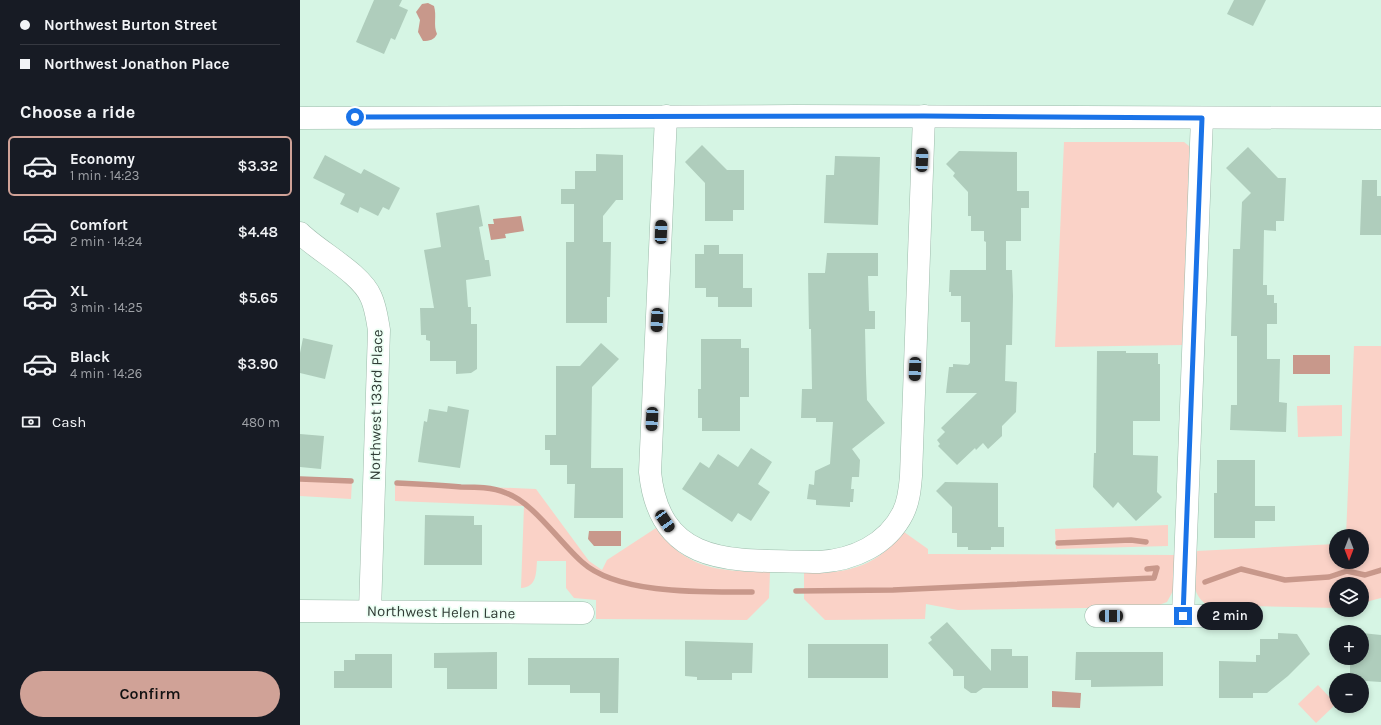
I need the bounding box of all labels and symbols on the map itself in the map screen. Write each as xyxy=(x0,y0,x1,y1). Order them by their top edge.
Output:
route start xyxy=(346,108,364,126)
car xyxy=(916,148,928,172)
car xyxy=(655,220,667,244)
car xyxy=(650,308,664,332)
street label: Northwest 133rd Place xyxy=(366,329,386,481)
car xyxy=(909,357,921,381)
car xyxy=(645,407,659,431)
car xyxy=(653,508,677,534)
north arrow xyxy=(1329,529,1369,569)
street label: Northwest Helen Lane xyxy=(367,602,515,622)
callout: 2 min xyxy=(1197,602,1263,630)
route end xyxy=(1174,607,1192,625)
car xyxy=(1099,610,1123,622)

